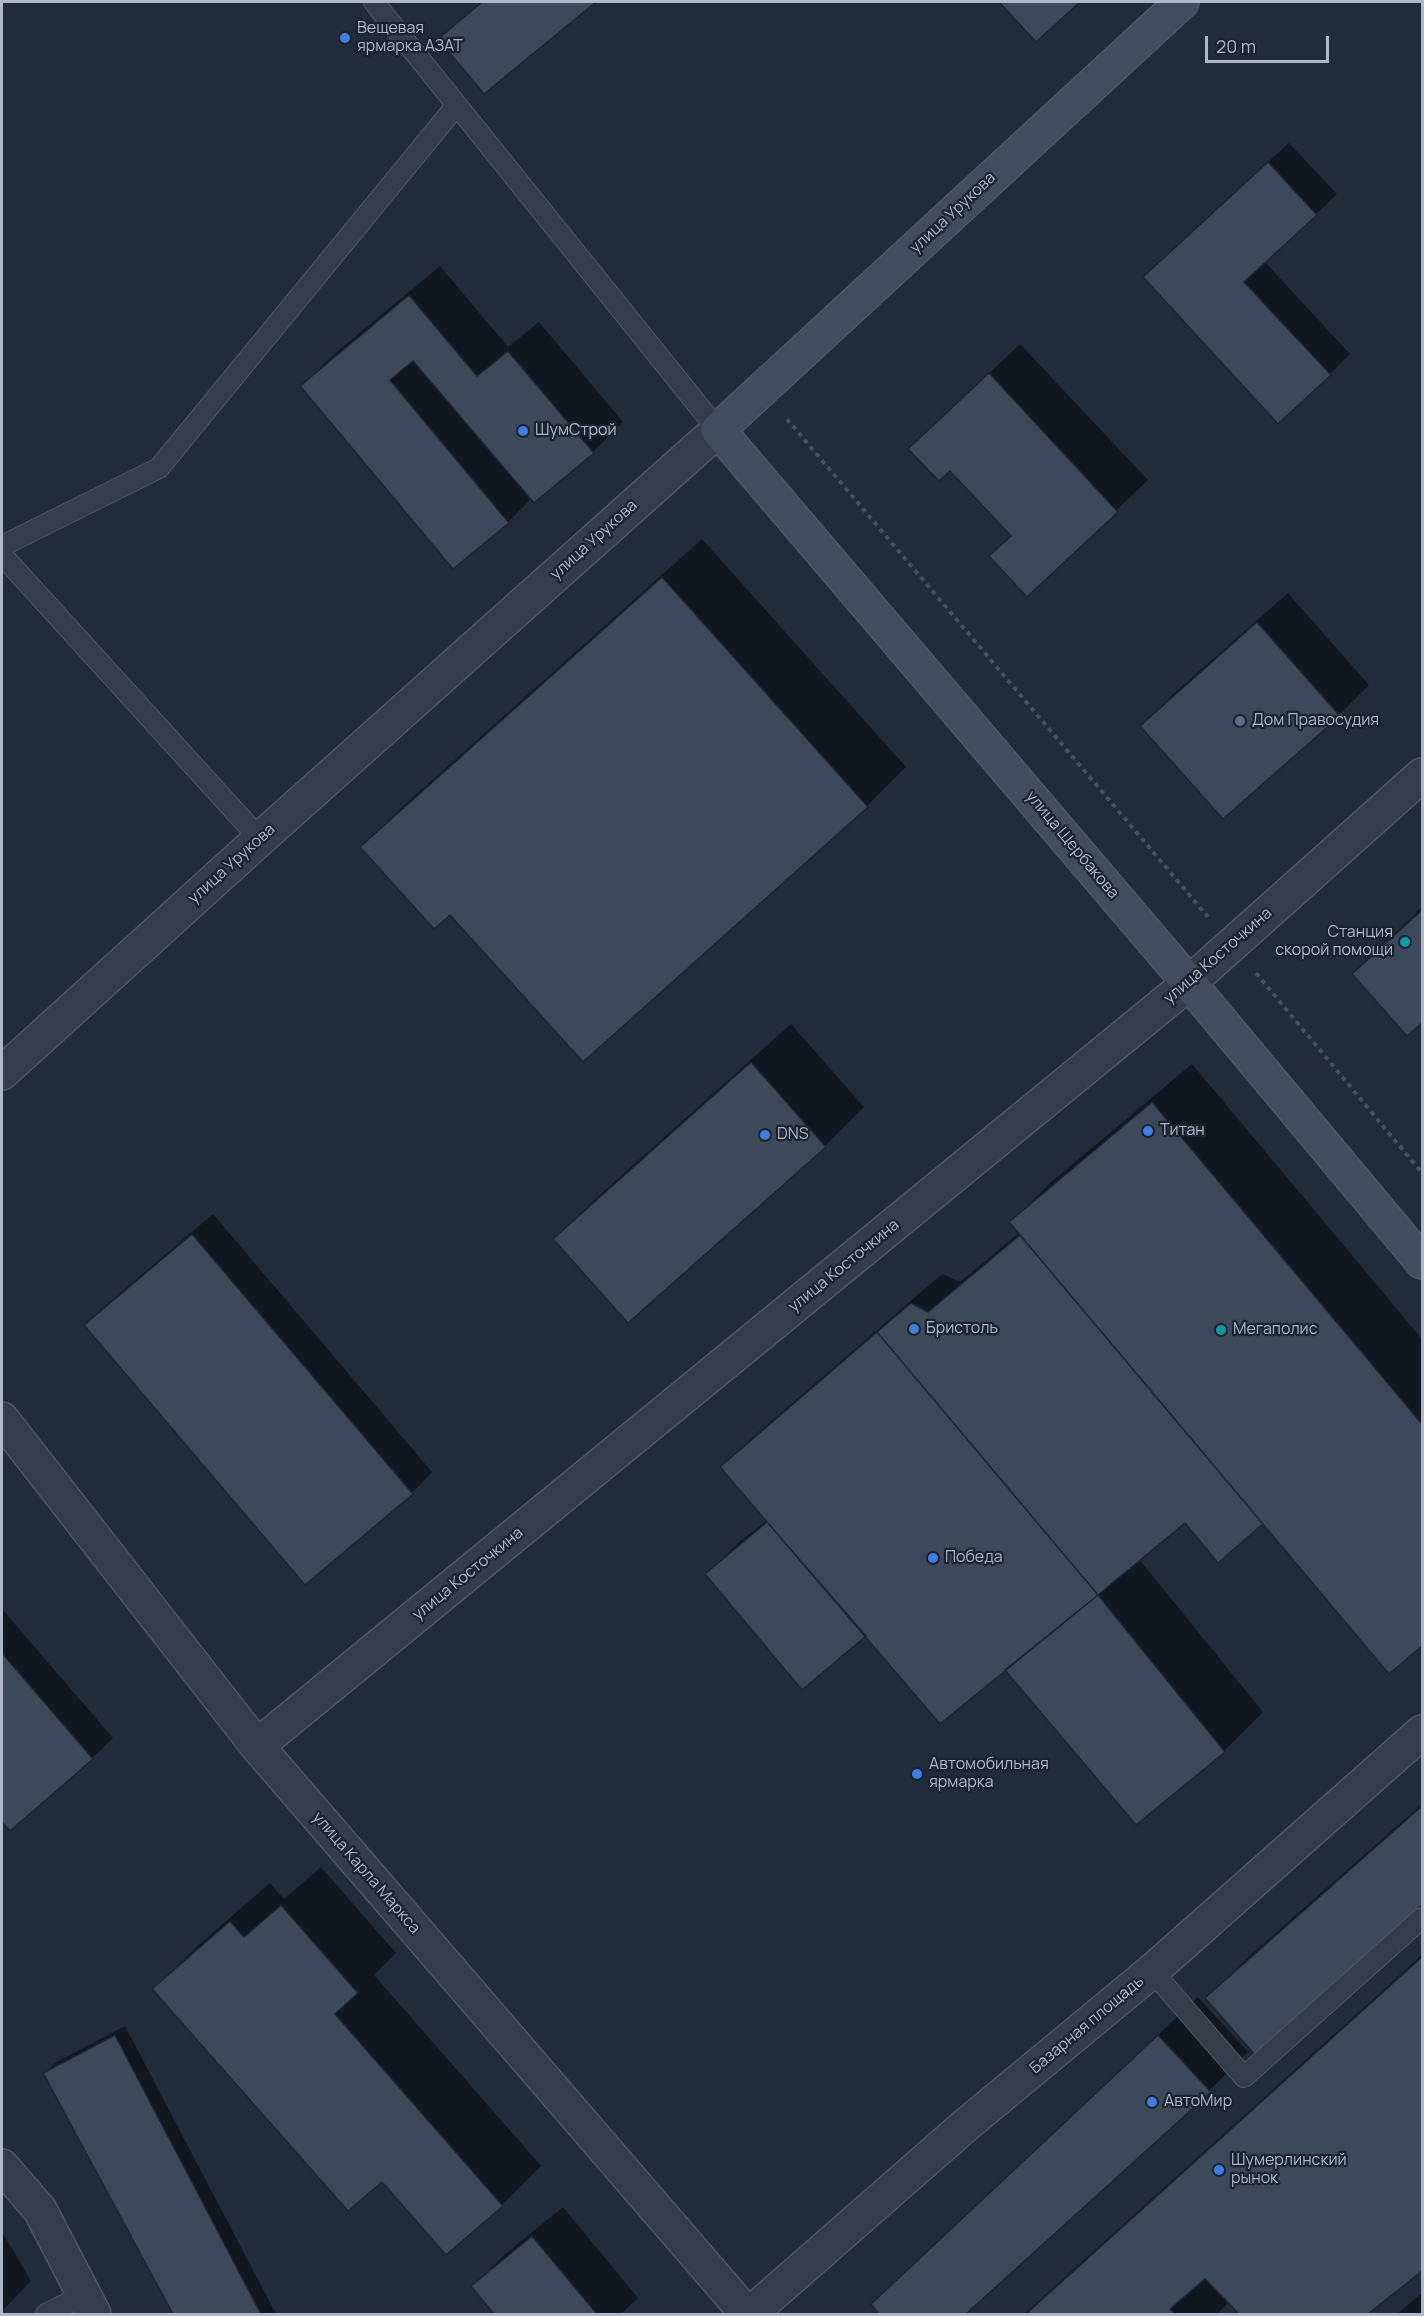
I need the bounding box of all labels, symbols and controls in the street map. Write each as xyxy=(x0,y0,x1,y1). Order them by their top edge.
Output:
place label: Вещевая ярмарка АЗАТ xyxy=(357,19,463,57)
scale bar xyxy=(1208,24,1332,62)
marker: Вещевая ярмарка АЗАТ xyxy=(338,31,352,45)
text: 20 m xyxy=(1216,34,1256,58)
street label: улица Урукова xyxy=(906,168,1000,258)
place label: ШумСтрой xyxy=(535,421,617,441)
marker: ШумСтрой xyxy=(516,424,530,438)
street label: улица Урукова xyxy=(547,496,641,584)
place label: Дом Правосудия xyxy=(1252,711,1379,731)
marker: Дом Правосудия xyxy=(1233,714,1247,728)
street label: улица Щербакова xyxy=(1021,787,1123,903)
street label: улица Урукова xyxy=(185,820,279,908)
street label: улица Косточкина xyxy=(1160,904,1276,1008)
place label: Станция скорой помощи xyxy=(1275,923,1393,961)
marker: Станция скорой помощи xyxy=(1398,935,1412,949)
place label: Титан xyxy=(1160,1121,1205,1141)
marker: Титан xyxy=(1141,1124,1155,1138)
place label: DNS xyxy=(777,1125,809,1145)
marker: DNS xyxy=(758,1128,772,1142)
street label: улица Косточкина xyxy=(785,1215,903,1317)
place label: Бристоль xyxy=(926,1319,998,1339)
place label: Мегаполис xyxy=(1233,1320,1318,1340)
marker: Бристоль xyxy=(907,1322,921,1336)
marker: Мегаполис xyxy=(1214,1323,1228,1337)
street label: улица Косточкина xyxy=(409,1523,527,1625)
place label: Победа xyxy=(945,1548,1003,1568)
marker: Победа xyxy=(926,1551,940,1565)
place label: Автомобильная ярмарка xyxy=(929,1755,1049,1793)
marker: Автомобильная ярмарка xyxy=(910,1767,924,1781)
street label: улица Карла Маркса xyxy=(308,1808,424,1938)
street label: Базарная площадь xyxy=(1026,1972,1148,2078)
place label: АвтоМир xyxy=(1164,2092,1232,2112)
marker: АвтоМир xyxy=(1145,2095,1159,2109)
place label: Шумерлинский рынок xyxy=(1231,2151,1347,2189)
marker: Шумерлинский рынок xyxy=(1212,2163,1226,2177)

